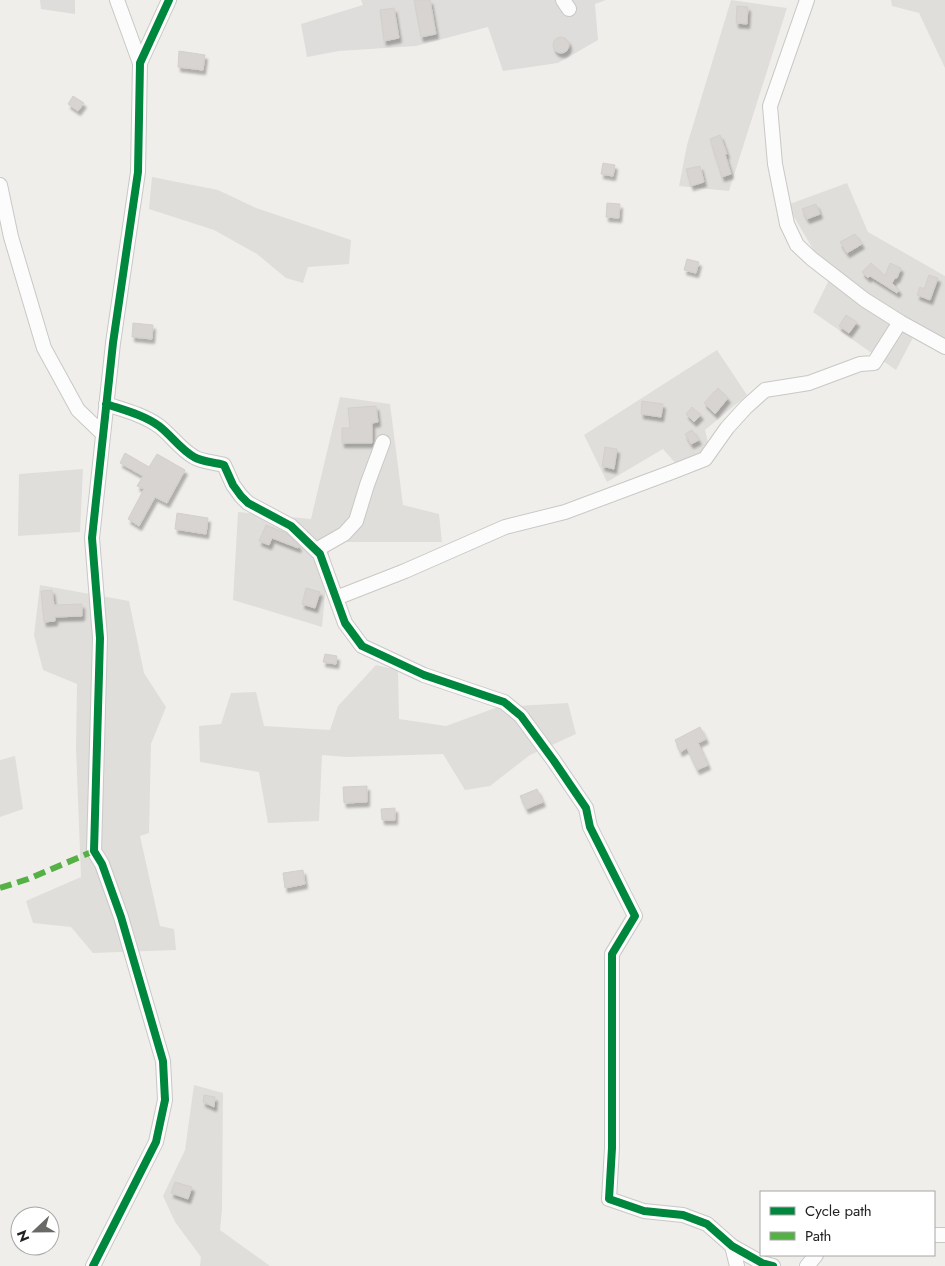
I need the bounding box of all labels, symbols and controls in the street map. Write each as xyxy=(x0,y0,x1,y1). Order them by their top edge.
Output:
legend xyxy=(760,1191,935,1256)
text: Cycle path xyxy=(805,1200,872,1222)
north arrow xyxy=(10,1206,60,1256)
text: Path xyxy=(805,1225,831,1247)
text: N xyxy=(12,1227,34,1245)

